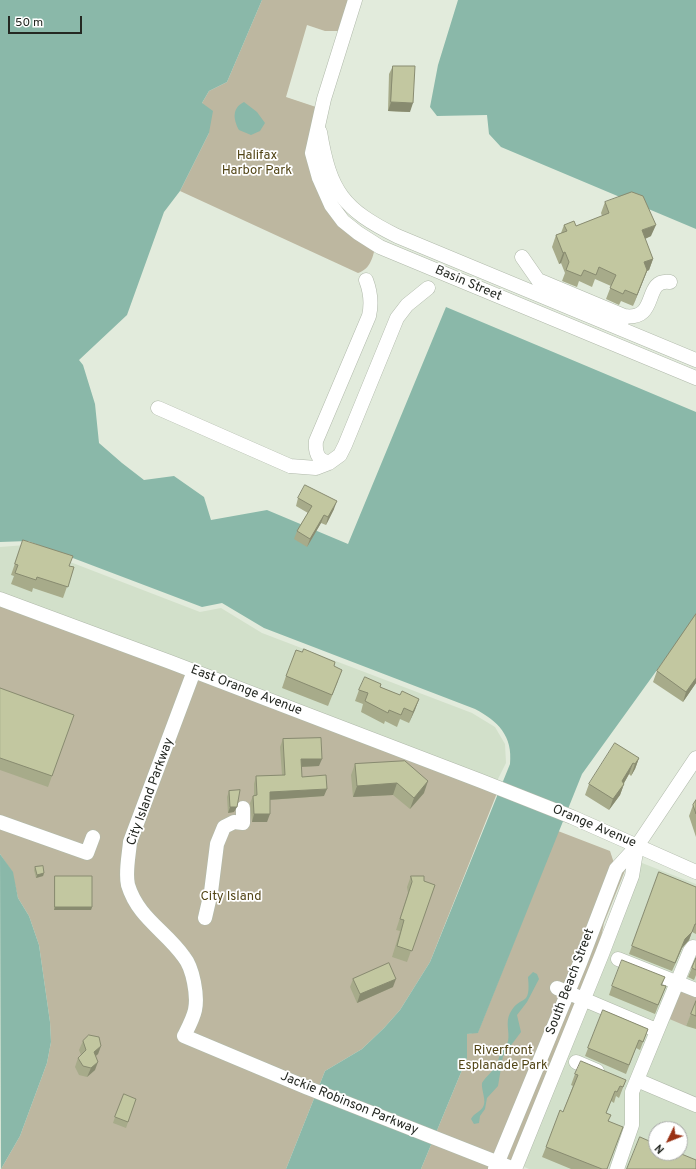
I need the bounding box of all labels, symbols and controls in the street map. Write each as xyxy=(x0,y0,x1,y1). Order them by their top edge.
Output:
scale bar xyxy=(10,8,84,34)
text: 50 m xyxy=(15,15,43,31)
park label: Halifax Harbor Park xyxy=(222,148,292,179)
street label: Basin Street xyxy=(432,263,504,305)
street label: East Orange Avenue xyxy=(188,663,304,719)
street label: City Island Parkway xyxy=(124,736,178,848)
street label: Orange Avenue xyxy=(550,802,638,852)
park label: City Island xyxy=(200,889,262,905)
street label: South Beach Street xyxy=(544,927,598,1037)
park label: Riverfront Esplanade Park xyxy=(458,1043,548,1074)
street label: Jackie Robinson Parkway xyxy=(278,1069,420,1139)
north arrow xyxy=(648,1121,688,1161)
text: N xyxy=(652,1141,668,1156)

